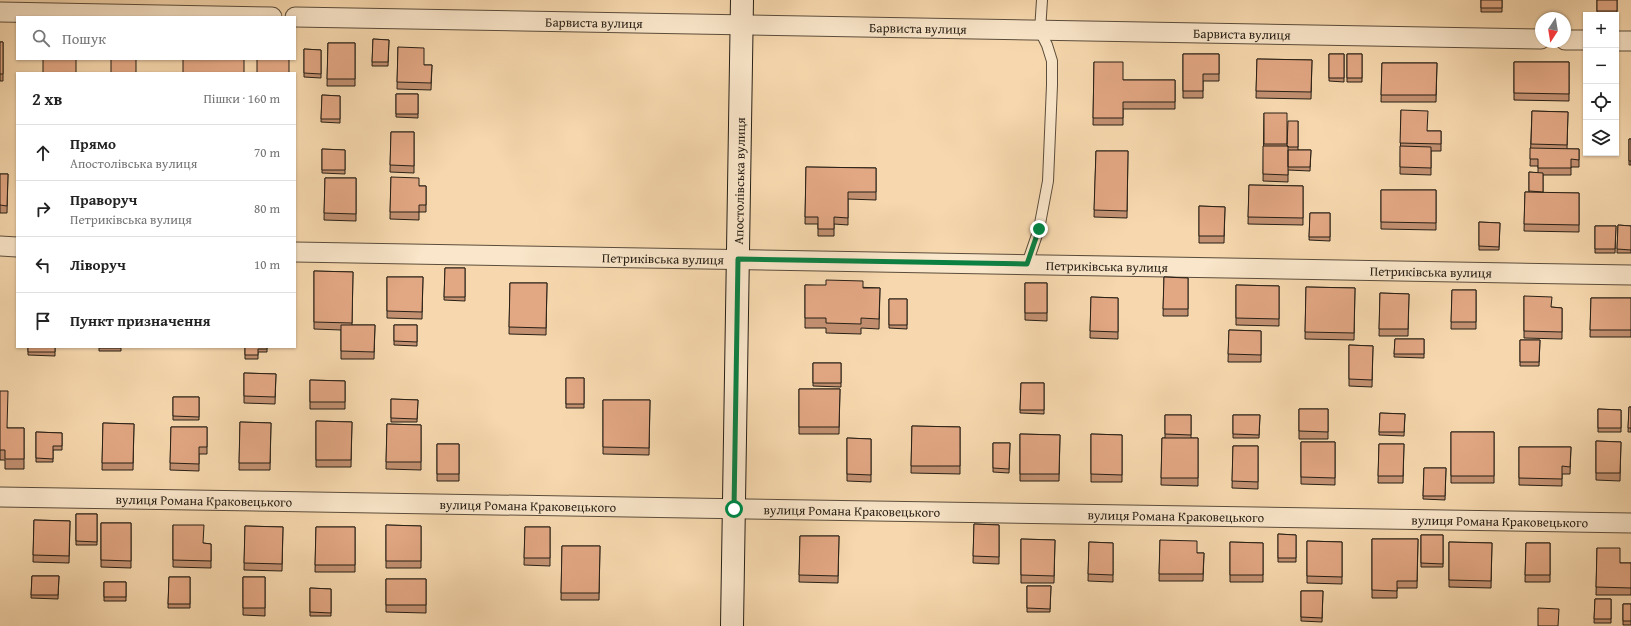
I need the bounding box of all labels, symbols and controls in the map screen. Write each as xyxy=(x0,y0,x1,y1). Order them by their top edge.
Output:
street label: Барвиста вулиця xyxy=(545,12,643,33)
north arrow xyxy=(1535,12,1571,48)
map controls xyxy=(1583,12,1619,156)
button: + xyxy=(1583,12,1619,48)
search box xyxy=(16,16,296,60)
street label: Барвиста вулиця xyxy=(869,18,967,38)
street label: Барвиста вулиця xyxy=(1193,23,1291,44)
icon: search xyxy=(30,27,52,49)
text: Пошук xyxy=(62,28,106,49)
button: − xyxy=(1583,48,1619,84)
button: locate xyxy=(1583,84,1619,120)
text: 2 хв xyxy=(32,86,62,111)
text: Пішки · 160 m xyxy=(203,89,280,108)
street label: Апостолівська вулиця xyxy=(729,117,750,245)
button: layers xyxy=(1583,120,1619,156)
text: Прямо xyxy=(70,133,116,154)
icon: ahead xyxy=(32,142,54,164)
text: 70 m xyxy=(254,143,280,162)
text: Апостолівська вулиця xyxy=(70,154,197,173)
text: Праворуч xyxy=(70,189,137,210)
icon: right xyxy=(32,198,54,220)
text: 80 m xyxy=(254,199,280,218)
text: Петриківська вулиця xyxy=(70,210,192,229)
route end xyxy=(1030,220,1048,238)
street label: Петриківська вулиця xyxy=(602,248,725,269)
icon: left xyxy=(32,254,54,276)
text: Ліворуч xyxy=(70,254,126,275)
text: 10 m xyxy=(254,255,280,274)
street label: Петриківська вулиця xyxy=(1046,255,1168,277)
street label: Петриківська вулиця xyxy=(1370,261,1492,282)
icon: arrive xyxy=(32,310,54,332)
text: Пункт призначення xyxy=(70,310,211,331)
street label: вулиця Романа Краковецького xyxy=(115,489,293,511)
street label: вулиця Романа Краковецького xyxy=(439,495,617,516)
route start xyxy=(725,500,743,518)
street label: вулиця Романа Краковецького xyxy=(763,500,941,521)
street label: вулиця Романа Краковецького xyxy=(1087,505,1265,527)
street label: вулиця Романа Краковецького xyxy=(1411,510,1589,532)

